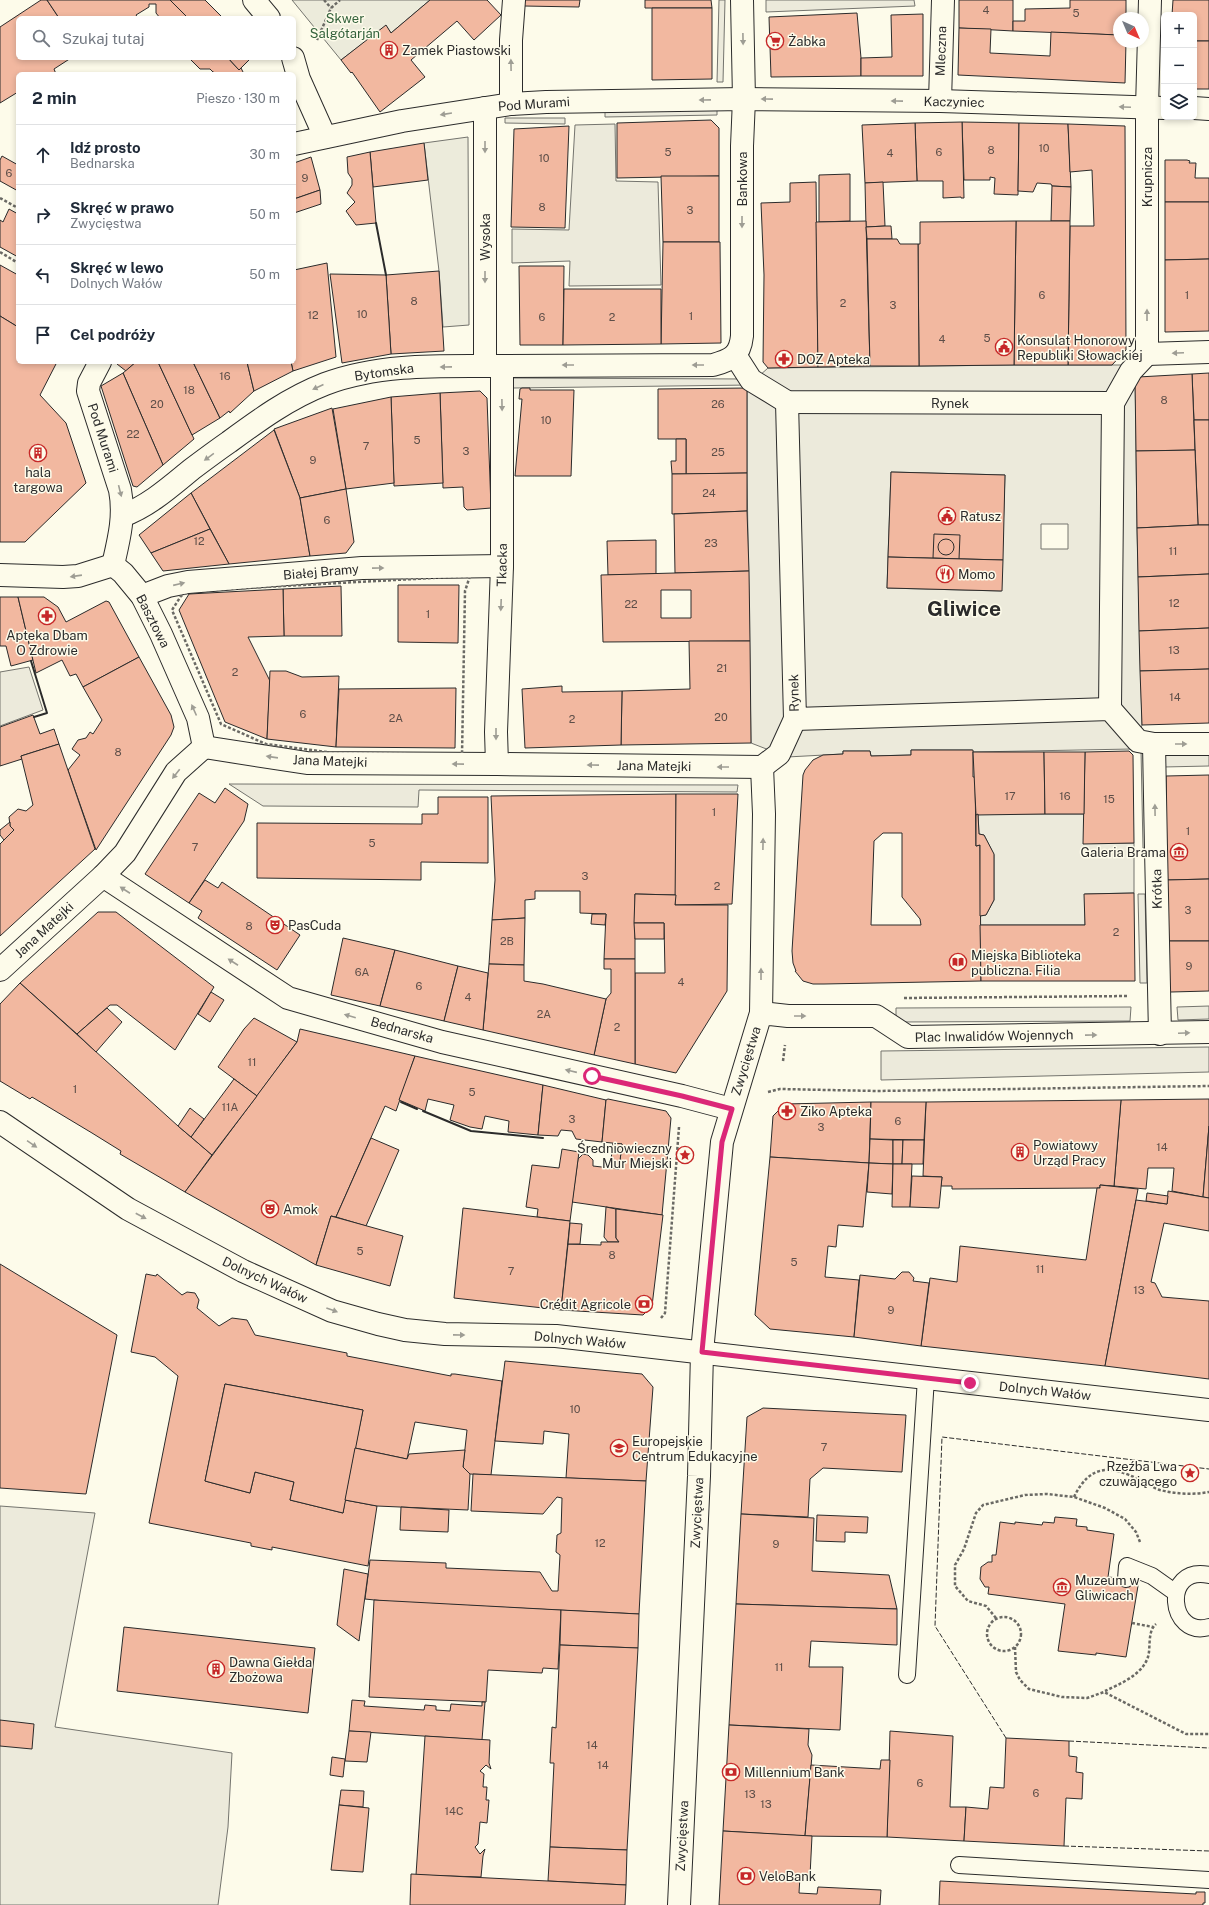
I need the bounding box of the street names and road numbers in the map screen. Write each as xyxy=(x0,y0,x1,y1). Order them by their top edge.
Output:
street label: Mleczna xyxy=(933,26,949,76)
street label: Pod Murami xyxy=(498,94,570,114)
street label: Kaczyniec xyxy=(923,94,985,110)
street label: Krupnicza xyxy=(1140,147,1155,207)
street label: Bankowa xyxy=(735,152,750,206)
street label: Wysoka xyxy=(478,213,493,261)
street label: Bytomska xyxy=(353,360,415,384)
street label: Rynek xyxy=(931,396,969,411)
street label: Pod Murami xyxy=(85,401,121,475)
street label: Tkacka xyxy=(494,543,510,587)
street label: Białej Bramy xyxy=(282,561,360,583)
street label: Basztowa xyxy=(133,592,173,650)
street label: Rynek xyxy=(786,674,802,712)
street label: Jana Matejki xyxy=(292,752,368,770)
street label: Jana Matejki xyxy=(617,758,691,774)
street label: Krótka xyxy=(1149,869,1165,909)
street label: Jana Matejki xyxy=(12,899,76,961)
street label: Bednarska xyxy=(369,1014,435,1046)
street label: Zwycięstwa xyxy=(728,1025,764,1097)
street label: Plac Inwalidów Wojennych xyxy=(915,1027,1073,1045)
street label: Dolnych Wałów xyxy=(220,1254,310,1306)
street label: Dolnych Wałów xyxy=(533,1329,627,1351)
street label: Dolnych Wałów xyxy=(998,1379,1092,1403)
street label: Zwycięstwa xyxy=(688,1477,706,1549)
street label: Zwycięstwa xyxy=(673,1800,691,1872)

